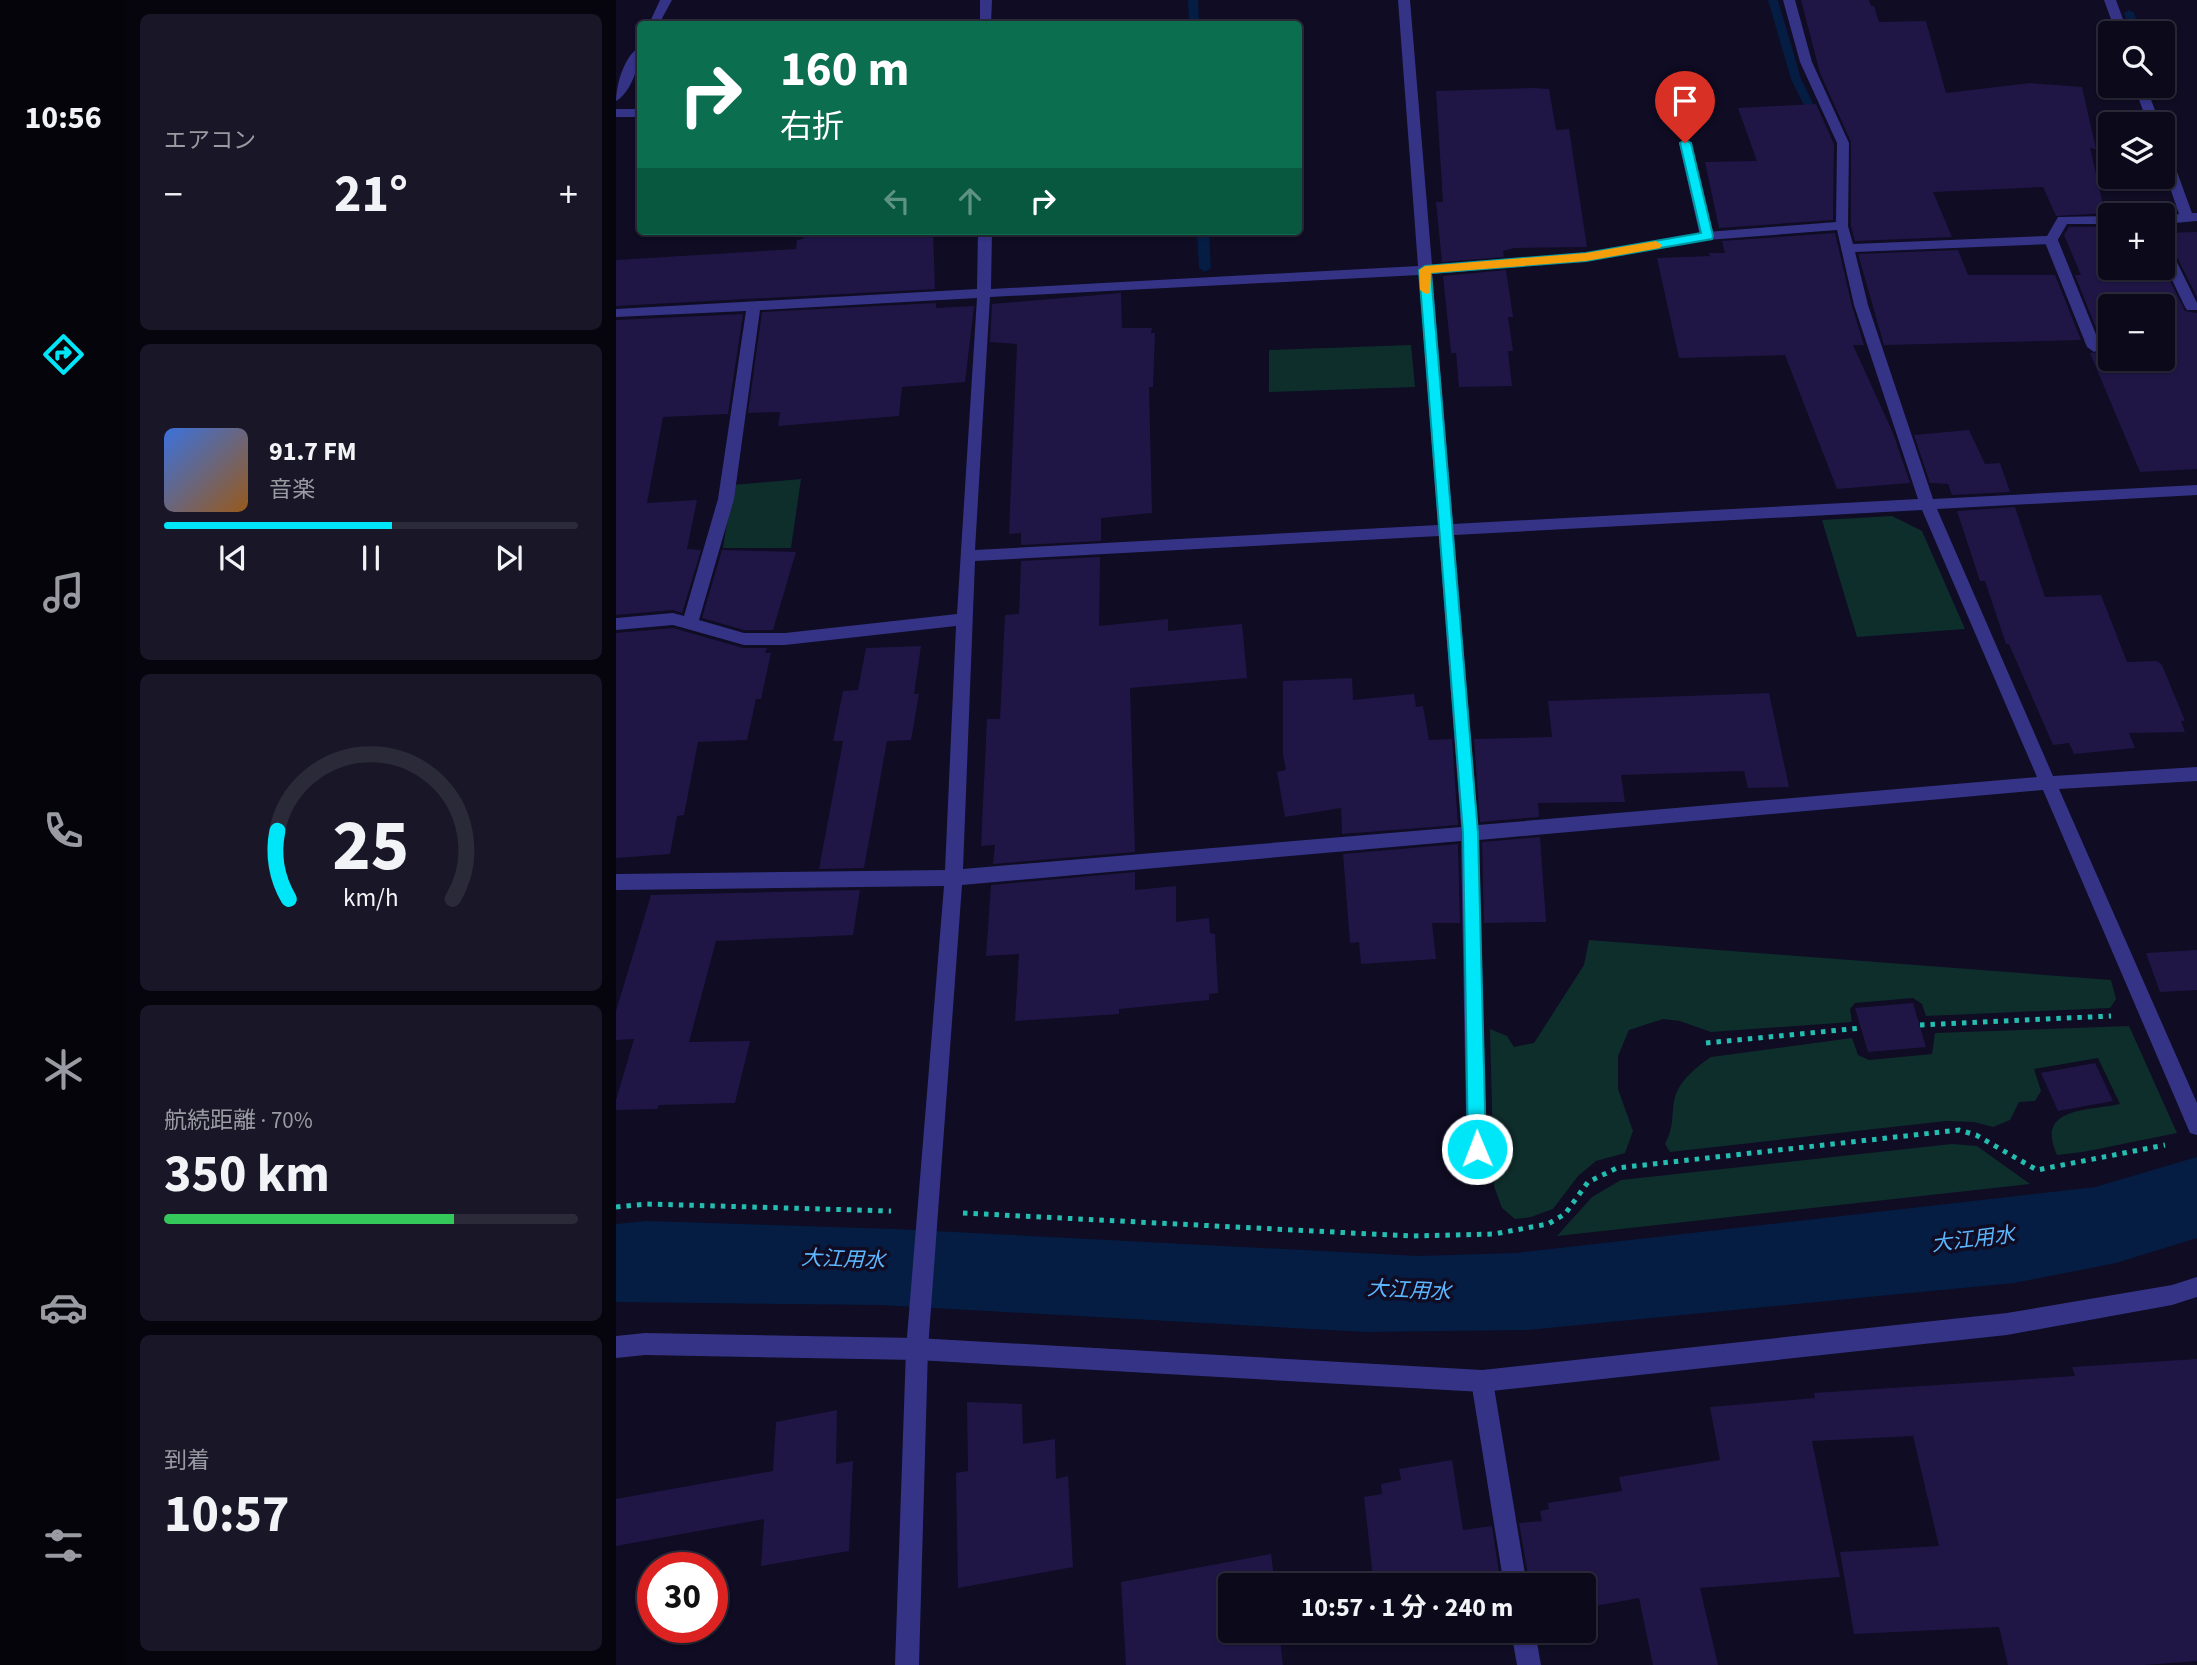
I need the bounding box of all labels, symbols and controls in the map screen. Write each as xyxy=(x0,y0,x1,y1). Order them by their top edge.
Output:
map controls xyxy=(2098,21,2175,371)
button: search xyxy=(2098,21,2175,98)
text: 160 m xyxy=(780,35,909,105)
icon: right xyxy=(665,49,756,140)
pin xyxy=(1655,71,1715,143)
icon: arrive xyxy=(1666,82,1704,120)
text: 10:56 xyxy=(24,95,102,141)
text: 右折 xyxy=(780,104,844,150)
button: layers xyxy=(2098,112,2175,189)
text: エアコン xyxy=(164,124,256,157)
text: 21° xyxy=(334,158,408,232)
text: − xyxy=(164,168,183,222)
text: + xyxy=(559,168,578,222)
icon: left xyxy=(878,182,916,220)
icon: ahead xyxy=(951,182,989,220)
icon: right xyxy=(1024,182,1062,220)
button: + xyxy=(2098,203,2175,280)
button: − xyxy=(2098,294,2175,371)
icon: directions xyxy=(39,330,88,379)
text: 91.7 FM xyxy=(269,433,357,470)
text: 音楽 xyxy=(269,473,315,506)
icon: previous xyxy=(214,539,252,577)
icon: pause xyxy=(352,539,390,577)
icon: next xyxy=(490,539,528,577)
icon: music xyxy=(39,568,88,617)
text: 25 xyxy=(333,794,409,898)
icon: phone xyxy=(39,806,88,855)
text: km/h xyxy=(343,879,399,915)
icon: climate xyxy=(39,1045,88,1094)
text: 航続距離 · 70% xyxy=(164,1104,313,1137)
position arrow xyxy=(1440,1112,1514,1186)
text: 350 km xyxy=(164,1138,330,1212)
water label: 大江用水 xyxy=(1929,1219,2018,1259)
water label: 大江用水 xyxy=(801,1243,887,1276)
water label: 大江用水 xyxy=(1366,1273,1454,1307)
icon: car xyxy=(39,1283,88,1332)
text: 到着 xyxy=(164,1444,210,1477)
text: 10:57 xyxy=(164,1478,289,1552)
icon: filters xyxy=(39,1521,88,1570)
speed limit sign: 30 xyxy=(637,1552,728,1643)
text: 10:57 · 1 分 · 240 m xyxy=(1301,1589,1513,1626)

